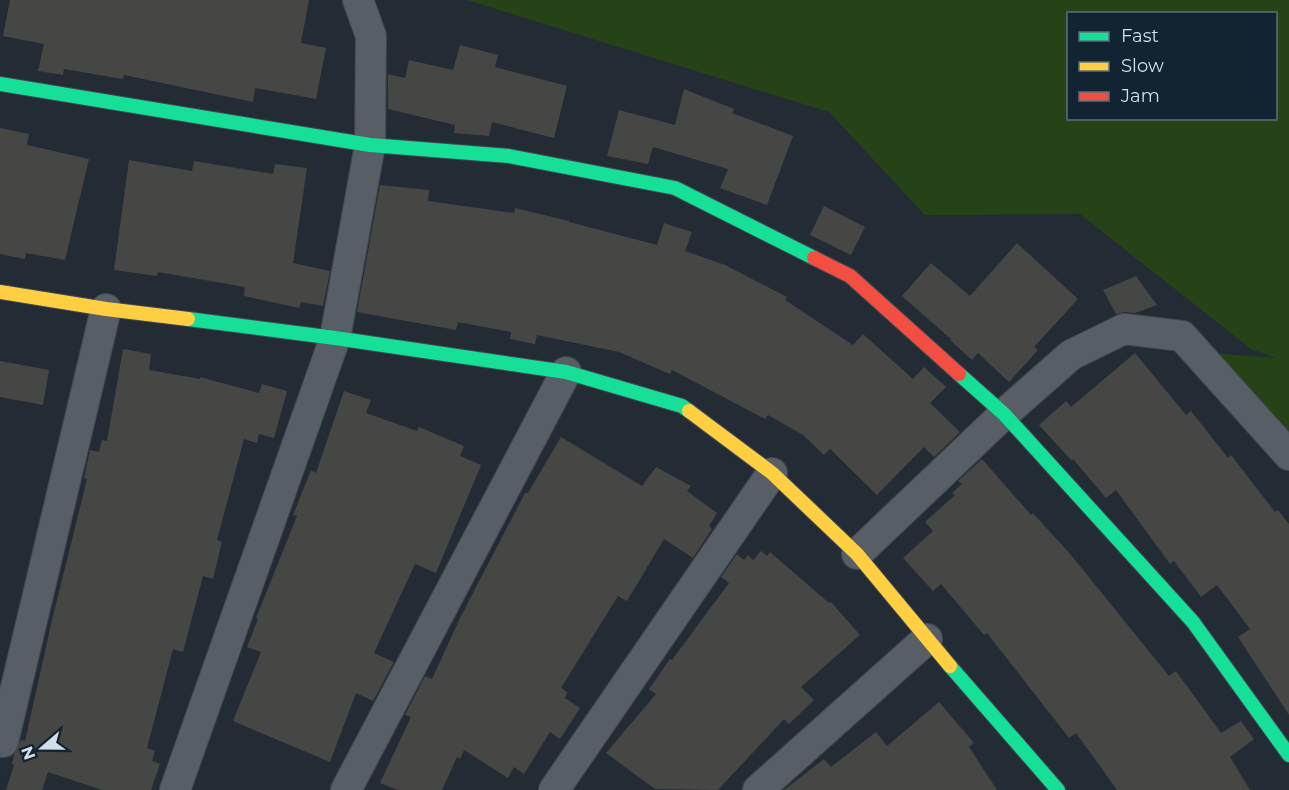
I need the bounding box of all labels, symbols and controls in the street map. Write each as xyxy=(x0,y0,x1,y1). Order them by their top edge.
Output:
legend xyxy=(1067,12,1277,120)
text: Fast xyxy=(1121,25,1159,47)
text: Slow xyxy=(1121,55,1164,77)
text: Jam xyxy=(1120,85,1160,107)
north arrow xyxy=(12,718,72,778)
text: N xyxy=(17,744,40,762)

